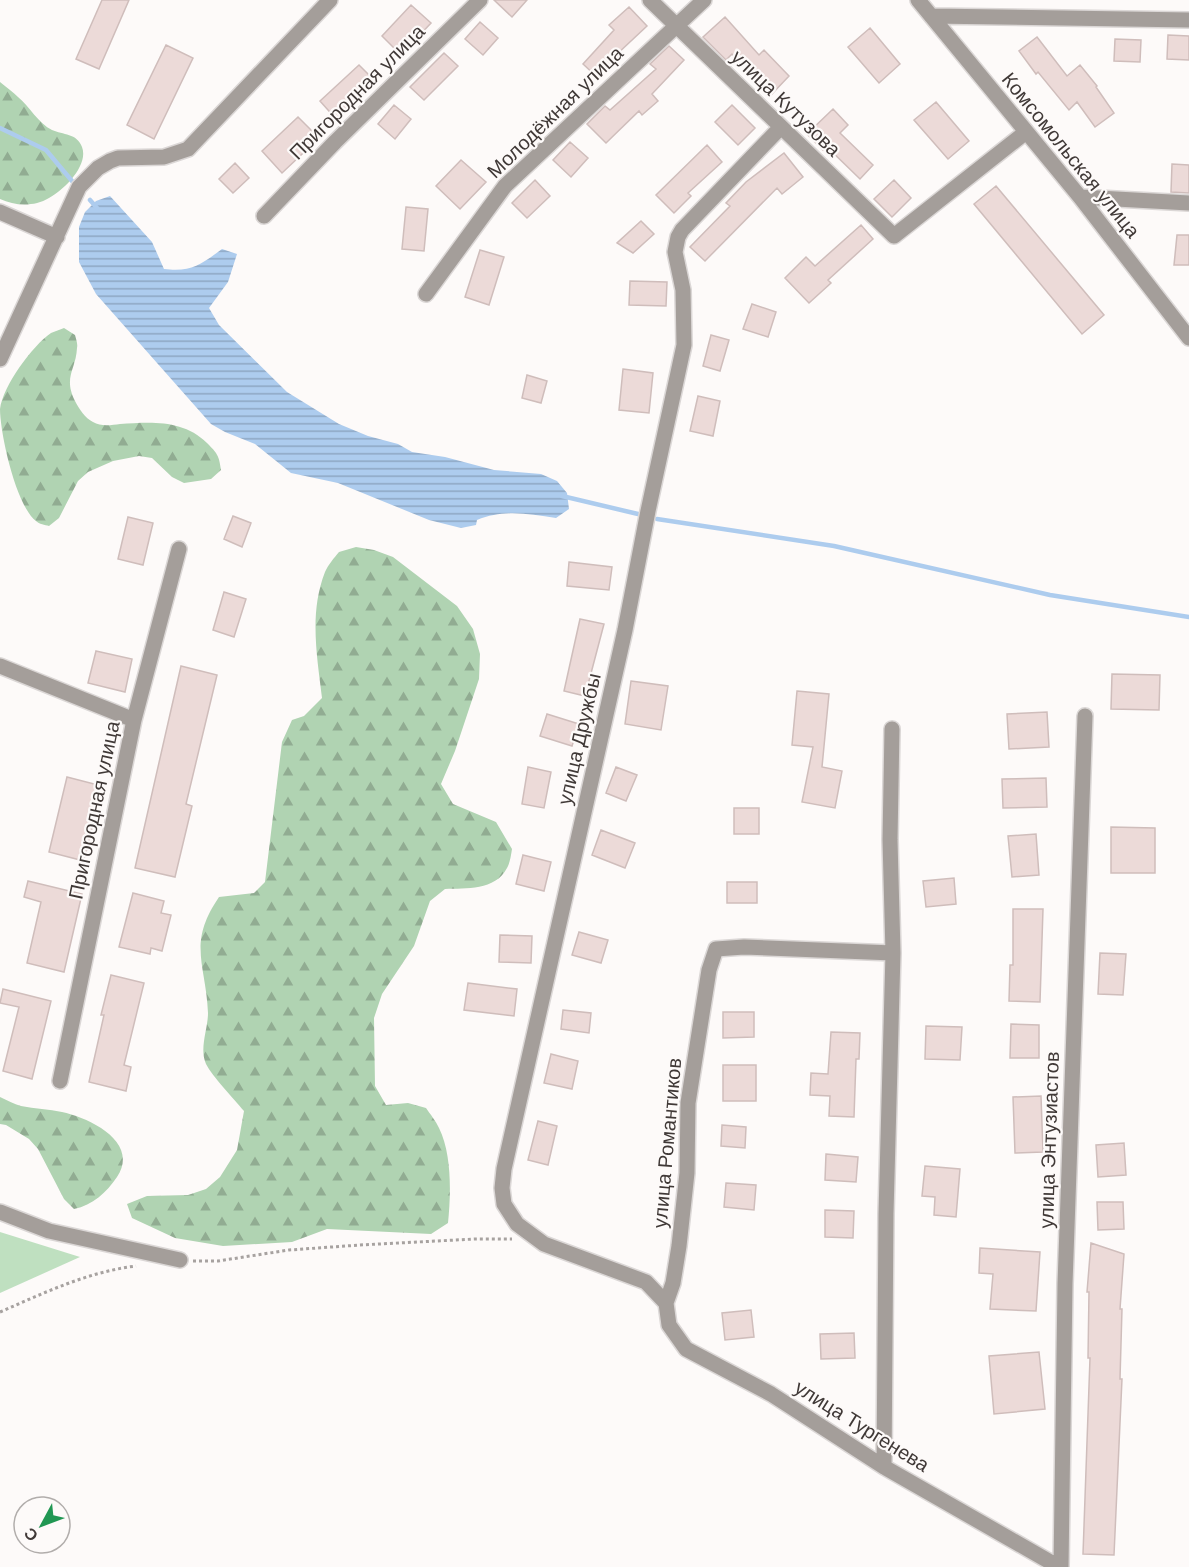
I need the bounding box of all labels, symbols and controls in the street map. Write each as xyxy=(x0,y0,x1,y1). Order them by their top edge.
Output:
street label: Пригородная улица xyxy=(284,18,431,165)
street label: Молодёжная улица xyxy=(481,40,629,184)
street label: улица Кутузова xyxy=(726,44,847,163)
street label: Комсомольская улица xyxy=(996,67,1146,244)
street label: улица Дружбы xyxy=(551,671,607,807)
street label: Пригородная улица xyxy=(62,718,126,901)
street label: улица Энтузиастов xyxy=(1033,1051,1065,1229)
street label: улица Романтиков xyxy=(647,1057,687,1229)
street label: улица Тургенева xyxy=(790,1374,935,1478)
north arrow xyxy=(12,1495,72,1555)
text: С xyxy=(19,1523,43,1546)

